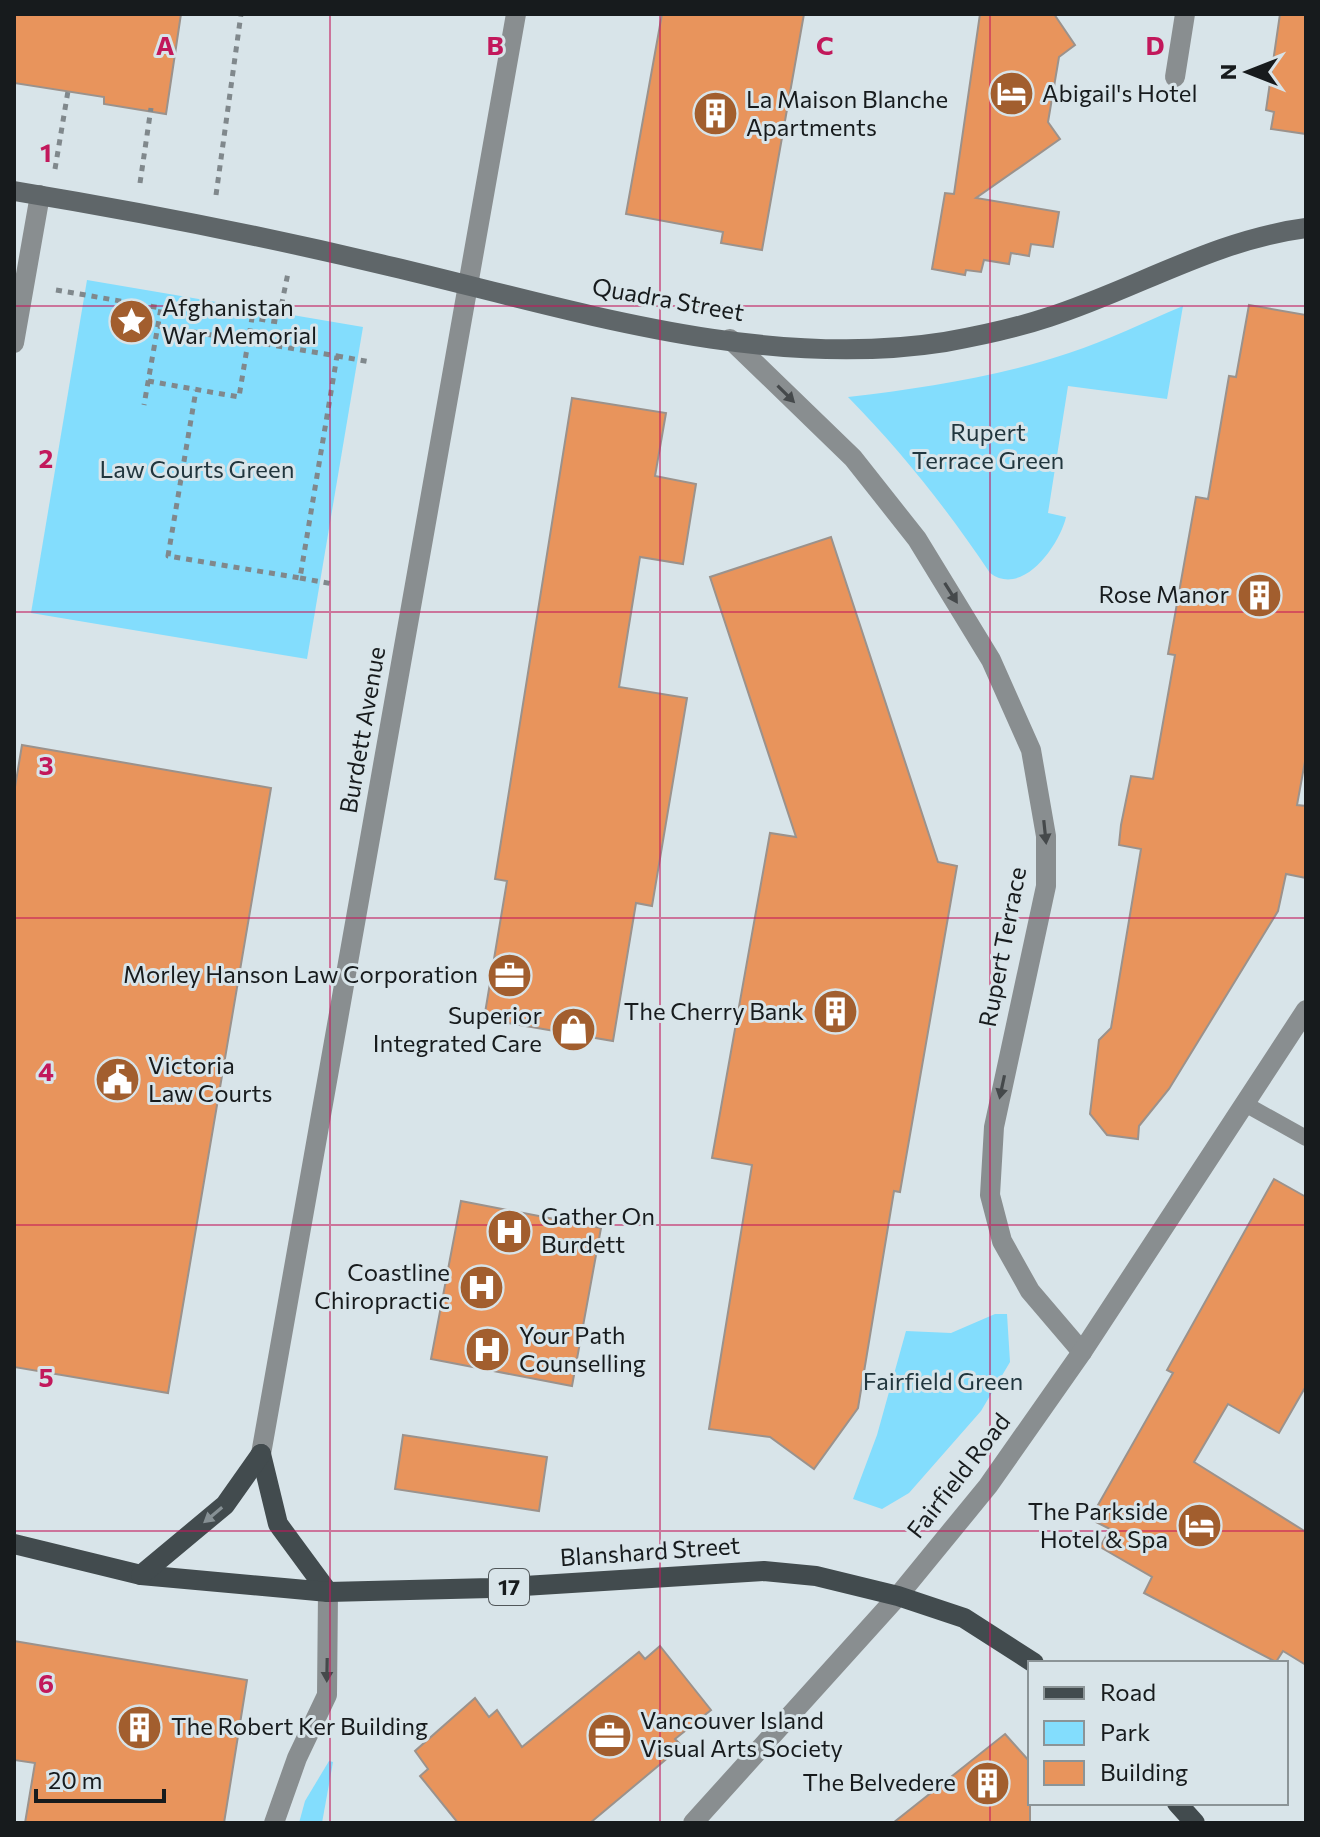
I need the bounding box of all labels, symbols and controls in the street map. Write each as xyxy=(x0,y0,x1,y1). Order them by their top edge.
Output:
text: A xyxy=(156,29,175,60)
text: B xyxy=(486,29,504,60)
text: C xyxy=(816,29,834,60)
text: D xyxy=(1145,29,1165,60)
north arrow xyxy=(1208,32,1288,112)
text: N xyxy=(1214,64,1241,80)
hotel icon: Abigail's Hotel xyxy=(987,70,1035,118)
place label: Abigail's Hotel xyxy=(1042,78,1198,107)
place label: La Maison Blanche Apartments xyxy=(746,84,948,141)
building icon: La Maison Blanche Apartments xyxy=(691,90,739,138)
text: 1 xyxy=(40,136,52,167)
street label: Quadra Street xyxy=(590,271,747,326)
place label: Afghanistan War Memorial xyxy=(162,292,317,349)
place icon: Afghanistan War Memorial xyxy=(107,298,155,346)
one-way arrow xyxy=(776,384,795,403)
park label: Rupert Terrace Green xyxy=(912,417,1064,474)
text: 2 xyxy=(39,442,53,473)
park label: Law Courts Green xyxy=(100,454,294,483)
building icon: Rose Manor xyxy=(1236,571,1284,619)
place label: Rose Manor xyxy=(1098,579,1229,608)
one-way arrow xyxy=(943,582,957,604)
street label: Burdett Avenue xyxy=(333,644,390,815)
text: 3 xyxy=(38,749,54,780)
one-way arrow xyxy=(1038,820,1051,845)
street label: Rupert Terrace xyxy=(972,864,1031,1029)
office icon: Morley Hanson Law Corporation xyxy=(485,951,533,999)
place label: Morley Hanson Law Corporation xyxy=(123,959,478,988)
building icon: The Cherry Bank xyxy=(811,988,859,1036)
place label: The Cherry Bank xyxy=(624,996,804,1025)
place label: Superior Integrated Care xyxy=(373,1000,542,1057)
shop icon: Superior Integrated Care xyxy=(549,1006,597,1054)
place label: Victoria Law Courts xyxy=(148,1050,272,1107)
text: 4 xyxy=(38,1055,54,1086)
public building icon: Victoria Law Courts xyxy=(93,1056,141,1104)
one-way arrow xyxy=(995,1075,1008,1100)
place label: Gather On Burdett xyxy=(541,1201,655,1258)
hospital icon: Gather On Burdett xyxy=(486,1207,534,1255)
place label: Coastline Chiropractic xyxy=(314,1257,450,1314)
hospital icon: Coastline Chiropractic xyxy=(457,1263,505,1311)
place label: Your Path Counselling xyxy=(519,1320,646,1377)
hospital icon: Your Path Counselling xyxy=(464,1326,512,1374)
text: 5 xyxy=(38,1361,54,1392)
park label: Fairfield Green xyxy=(863,1366,1023,1395)
street label: Fairfield Road xyxy=(900,1407,1016,1543)
place label: The Parkside Hotel & Spa xyxy=(1028,1496,1168,1553)
hotel icon: The Parkside Hotel & Spa xyxy=(1175,1502,1223,1550)
one-way arrow xyxy=(203,1506,223,1523)
street label: Blanshard Street xyxy=(559,1530,741,1571)
road number: 17 xyxy=(489,1569,529,1605)
one-way arrow xyxy=(321,1658,333,1683)
legend xyxy=(1028,1661,1288,1805)
text: 6 xyxy=(38,1667,54,1698)
text: Road xyxy=(1100,1677,1156,1706)
building icon: The Robert Ker Building xyxy=(116,1703,164,1751)
place label: Vancouver Island Visual Arts Society xyxy=(640,1705,843,1762)
place label: The Robert Ker Building xyxy=(171,1711,428,1740)
office icon: Vancouver Island Visual Arts Society xyxy=(585,1711,633,1759)
text: Park xyxy=(1100,1717,1150,1746)
scale bar xyxy=(36,1753,164,1803)
text: Building xyxy=(1100,1757,1188,1786)
building icon: The Belvedere xyxy=(963,1759,1011,1807)
text: 20 m xyxy=(48,1765,102,1794)
place label: The Belvedere xyxy=(802,1767,956,1796)

